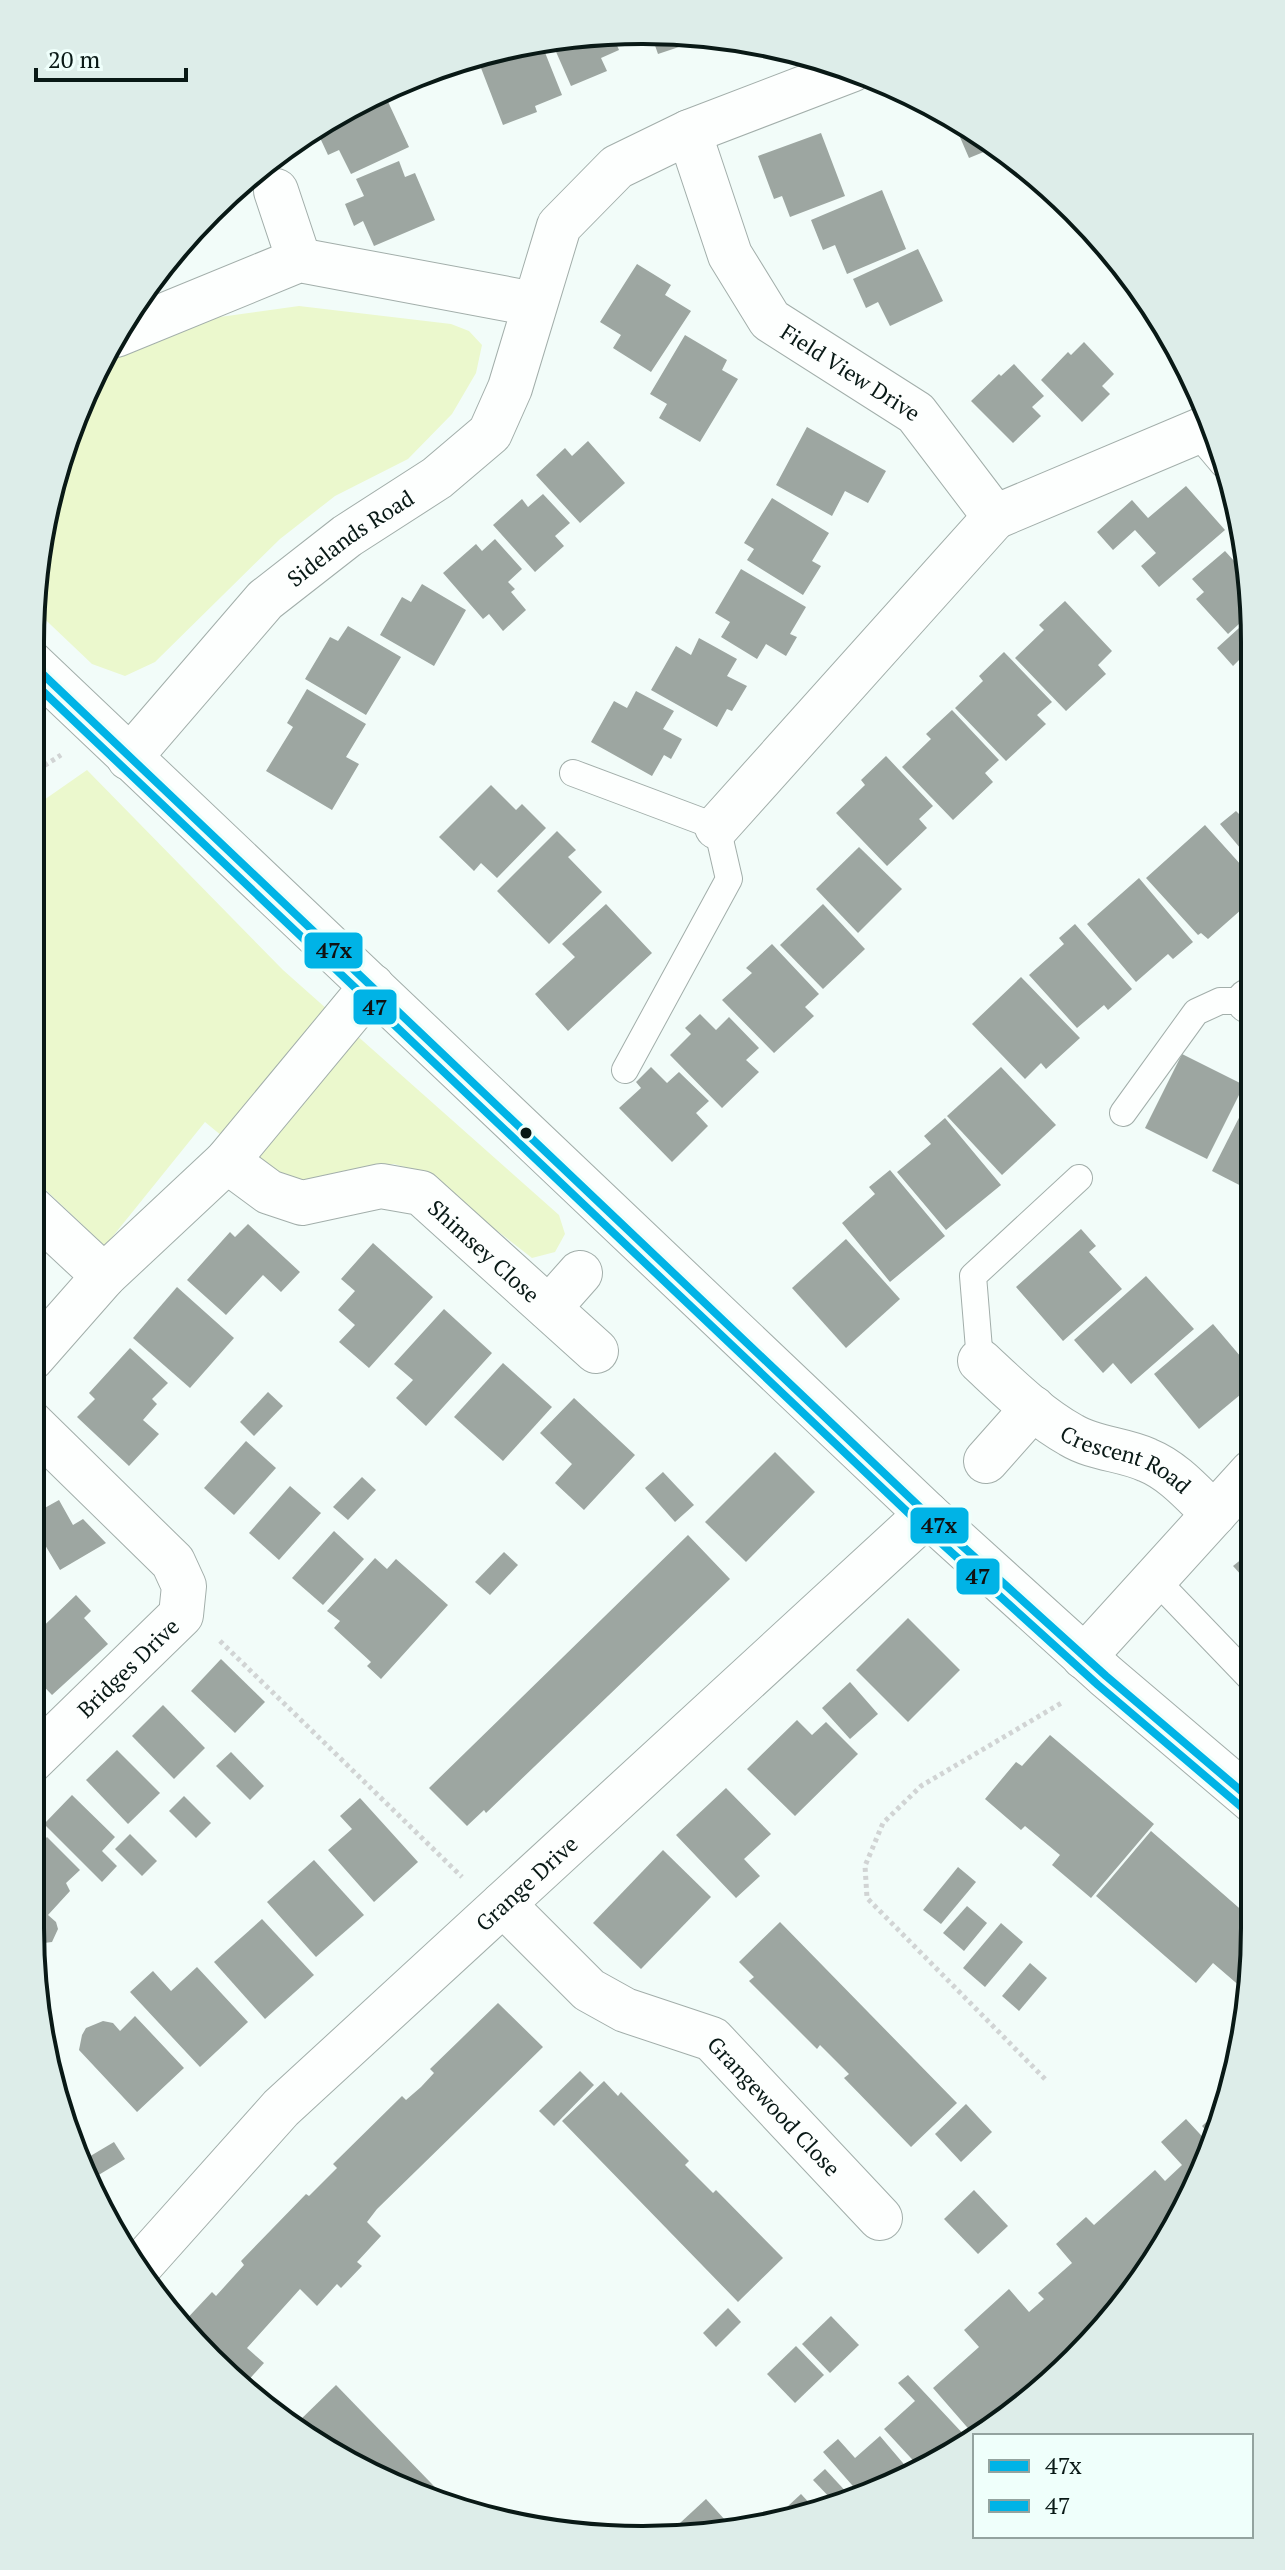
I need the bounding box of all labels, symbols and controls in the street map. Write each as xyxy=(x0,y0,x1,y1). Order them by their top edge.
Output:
scale bar xyxy=(36,32,186,82)
text: 20 m xyxy=(48,43,100,75)
street label: Field View Drive xyxy=(776,316,926,427)
street label: Sidelands Road xyxy=(281,483,419,592)
line badge: 47x xyxy=(303,931,364,970)
text: 47x xyxy=(316,935,353,964)
line badge: 47 xyxy=(352,988,398,1026)
text: 47 xyxy=(363,992,387,1021)
unlabelled marker xyxy=(518,1125,534,1141)
street label: Shimsey Close xyxy=(423,1192,546,1308)
street label: Crescent Road xyxy=(1056,1418,1198,1499)
line badge: 47x xyxy=(909,1506,970,1545)
text: 47x xyxy=(921,1510,958,1539)
line badge: 47 xyxy=(955,1557,1001,1596)
text: 47 xyxy=(966,1561,990,1590)
street label: Bridges Drive xyxy=(70,1611,184,1723)
street label: Grange Drive xyxy=(469,1829,583,1937)
street label: Grangewood Close xyxy=(702,2030,847,2182)
legend xyxy=(973,2434,1253,2538)
text: 47x xyxy=(1045,2449,1082,2481)
text: 47 xyxy=(1045,2489,1071,2521)

